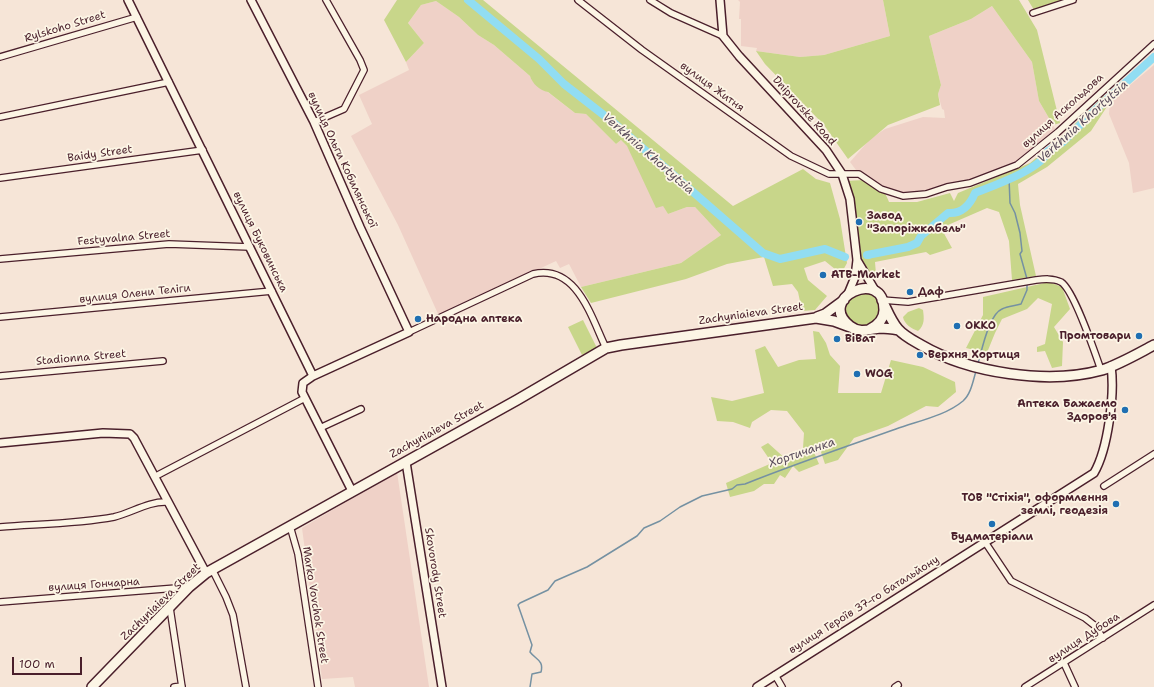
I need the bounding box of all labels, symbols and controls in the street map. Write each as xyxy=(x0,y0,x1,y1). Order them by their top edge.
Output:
street label: Rylskoho Street xyxy=(23,8,107,46)
street label: вулиця Житня xyxy=(677,59,747,115)
street label: вулиця Аскольдова xyxy=(1020,71,1106,151)
street label: Dniprovske Road xyxy=(769,74,839,148)
water label: Verkhnia Khortytsia xyxy=(1035,78,1131,166)
street label: вулиця Ольги Кобилянської xyxy=(305,90,379,230)
water label: Verkhnia Khortytsia xyxy=(599,110,697,198)
street label: Baidy Street xyxy=(67,143,133,165)
street label: вулиця Буковинська xyxy=(230,189,290,295)
place label: Завод "Запоріжкабель" xyxy=(867,209,966,235)
marker: Завод "Запоріжкабель" xyxy=(854,217,864,227)
street label: Festyvalna Street xyxy=(77,227,171,249)
place label: ATB-Market xyxy=(831,268,900,282)
marker: ATB-Market xyxy=(818,270,828,280)
street label: вулиця Олени Теліги xyxy=(79,282,191,306)
place label: Даф xyxy=(918,285,943,299)
marker: Даф xyxy=(905,287,915,297)
street label: Zachyniaieva Street xyxy=(698,300,804,328)
place label: Народна аптека xyxy=(426,312,522,326)
marker: Народна аптека xyxy=(413,314,423,324)
place label: OKKO xyxy=(965,319,996,333)
marker: OKKO xyxy=(952,321,962,331)
place label: Промтовари xyxy=(1059,329,1131,343)
marker: Промтовари xyxy=(1134,331,1144,341)
place label: ВіВат xyxy=(845,332,875,346)
marker: ВіВат xyxy=(832,334,842,344)
street label: Stadionna Street xyxy=(36,347,126,369)
place label: Верхня Хортиця xyxy=(928,348,1020,362)
marker: Верхня Хортиця xyxy=(915,350,925,360)
place label: WOG xyxy=(865,367,893,381)
marker: WOG xyxy=(852,369,862,379)
place label: Аптека Бажаємо Здоров'я xyxy=(1017,397,1117,423)
street label: Zachyniaieva Street xyxy=(388,399,486,461)
marker: Аптека Бажаємо Здоров'я xyxy=(1120,405,1130,415)
water label: Хортичанка xyxy=(767,435,837,471)
place label: ТОВ "Стіхія", оформлення землі, геодезія xyxy=(961,491,1108,517)
marker: ТОВ "Стіхія", оформлення землі, геодезія xyxy=(1111,499,1121,509)
marker: Будматеріали xyxy=(987,519,997,529)
street label: Skovorody Street xyxy=(421,527,449,619)
place label: Будматеріали xyxy=(951,530,1033,544)
street label: Marko Vovchok Street xyxy=(299,546,331,664)
street label: вулиця Героїв 37-го батальйону xyxy=(787,553,941,657)
street label: Zachyniaieva Street xyxy=(119,561,203,643)
street label: вулиця Гончарна xyxy=(48,575,140,595)
street label: вулиця Дубова xyxy=(1046,610,1122,666)
scale bar xyxy=(14,649,84,675)
text: 100 m xyxy=(19,656,55,672)

